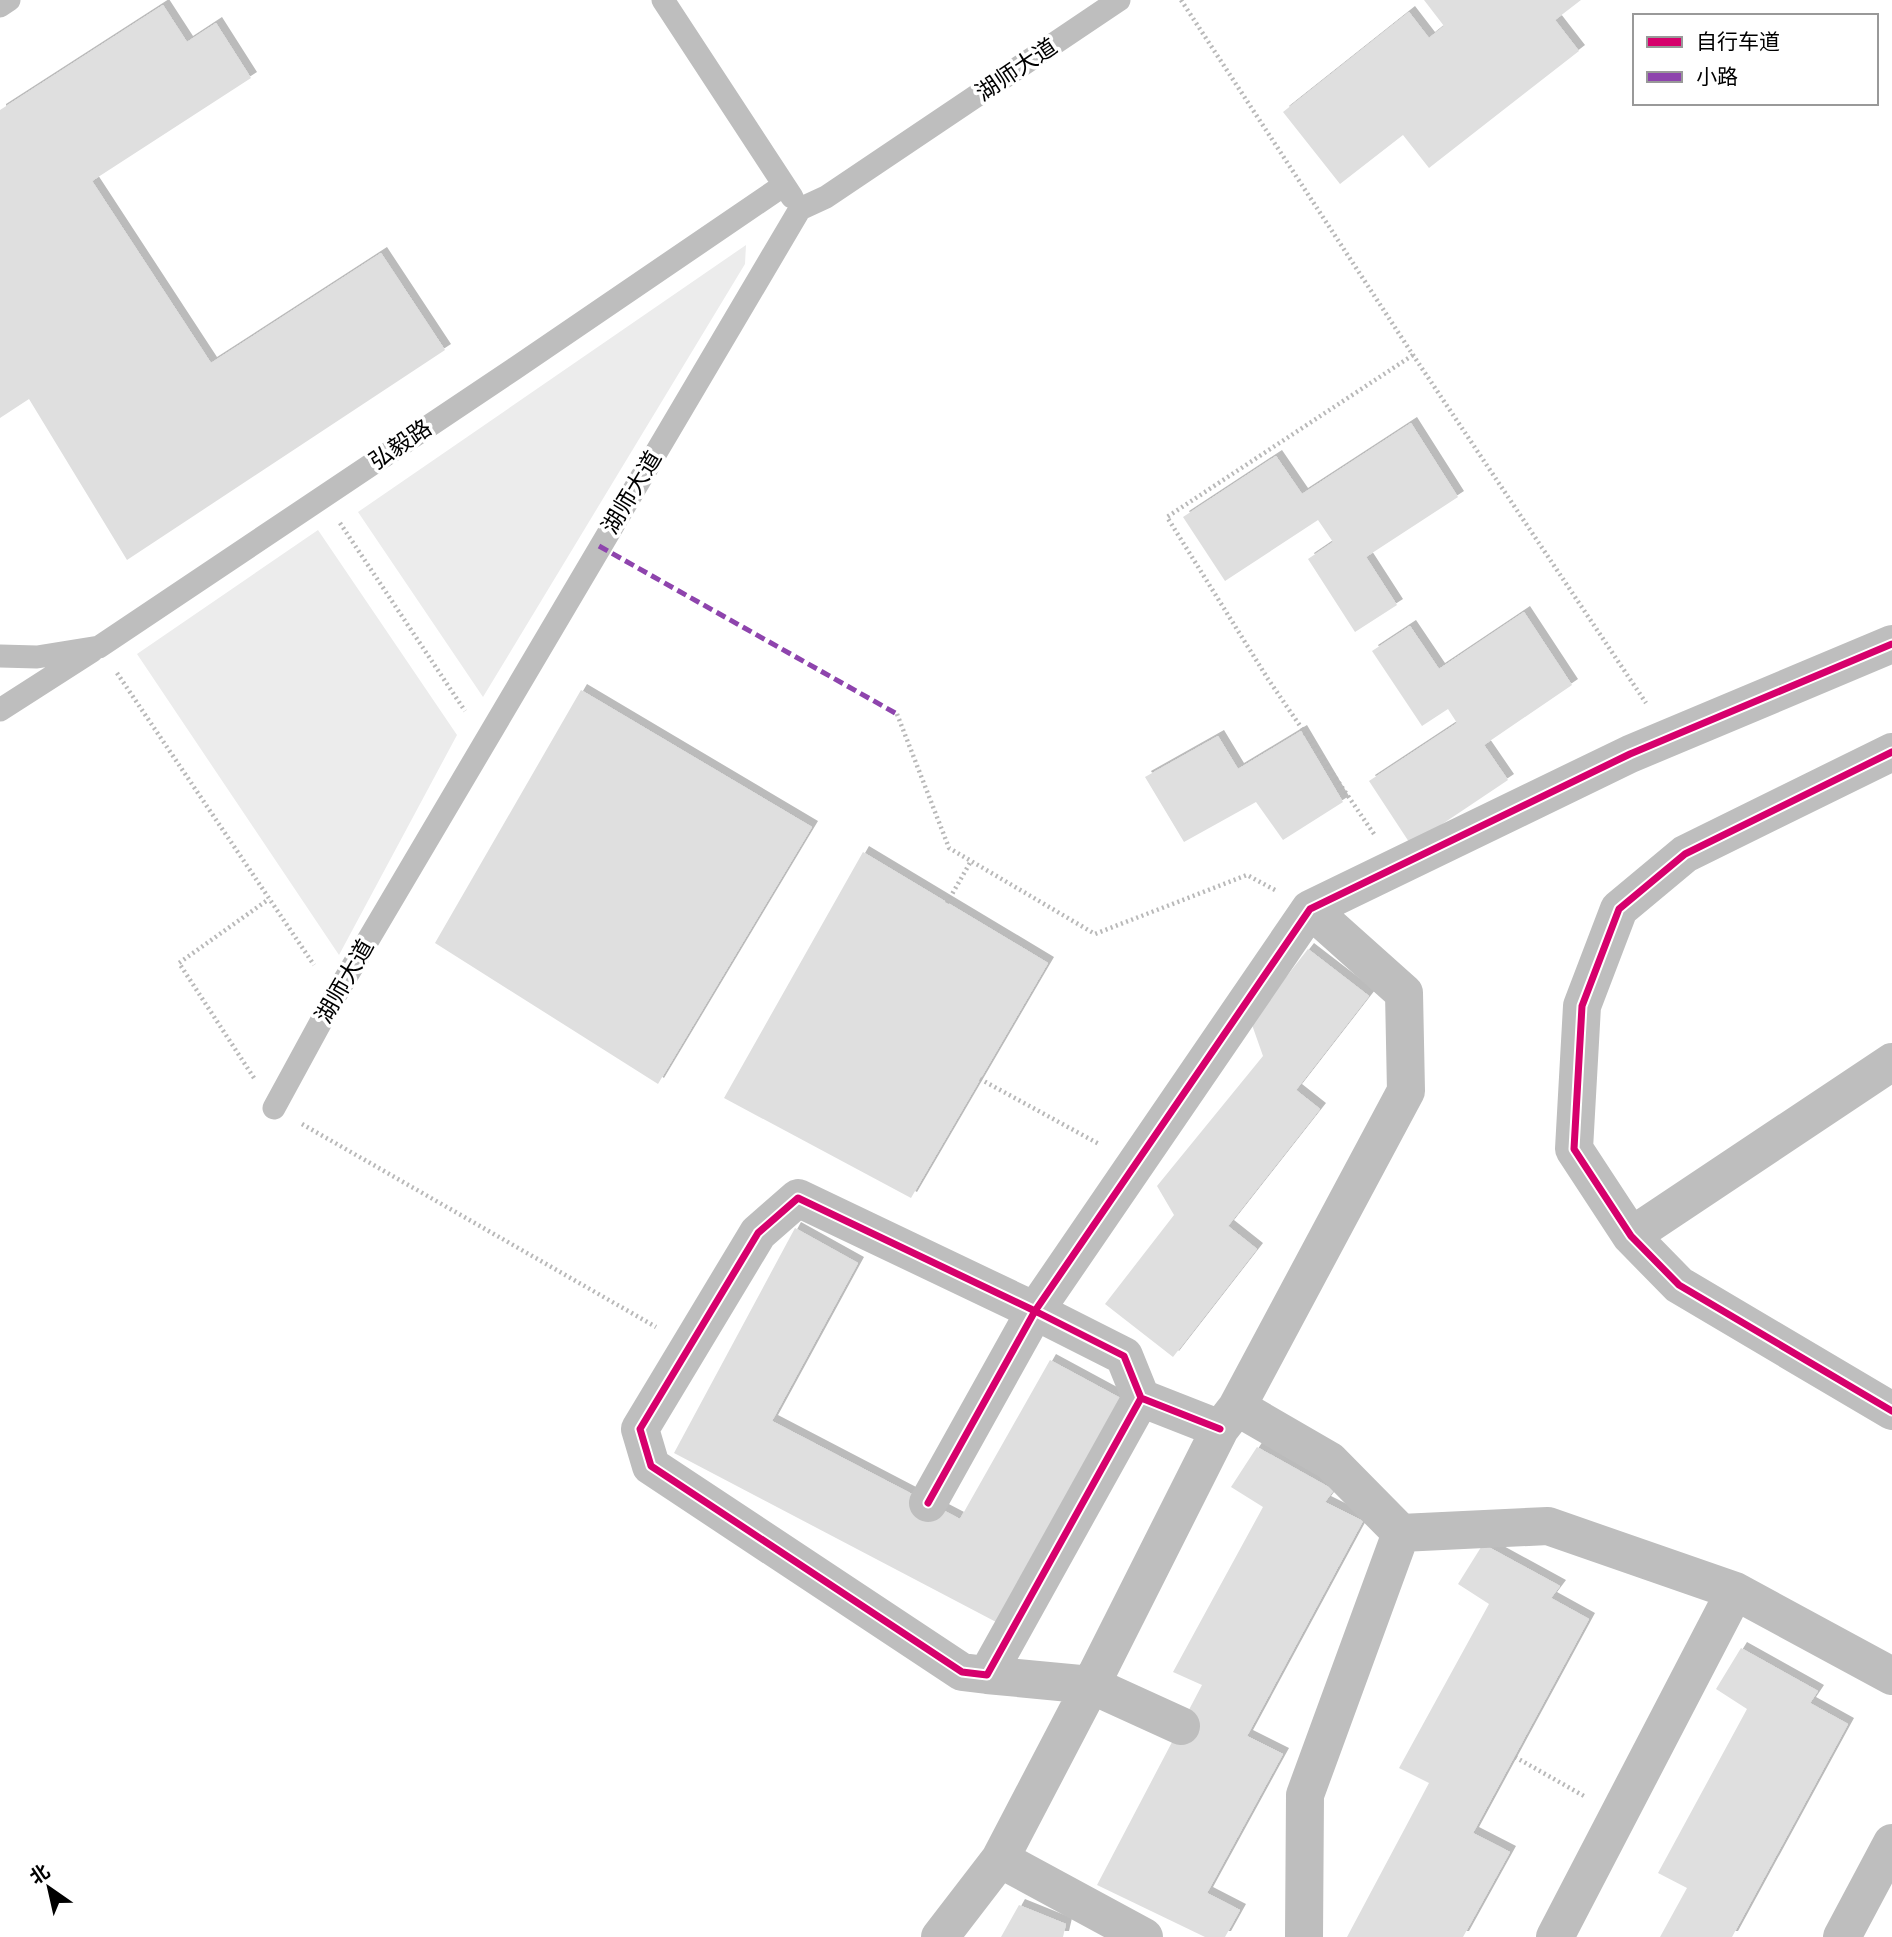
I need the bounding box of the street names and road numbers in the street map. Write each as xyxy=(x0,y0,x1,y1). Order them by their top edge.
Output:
street label: 湖师大道 xyxy=(970,31,1062,107)
street label: 弘毅路 xyxy=(363,413,437,475)
street label: 湖师大道 xyxy=(595,445,667,539)
street label: 湖师大道 xyxy=(308,934,380,1028)

